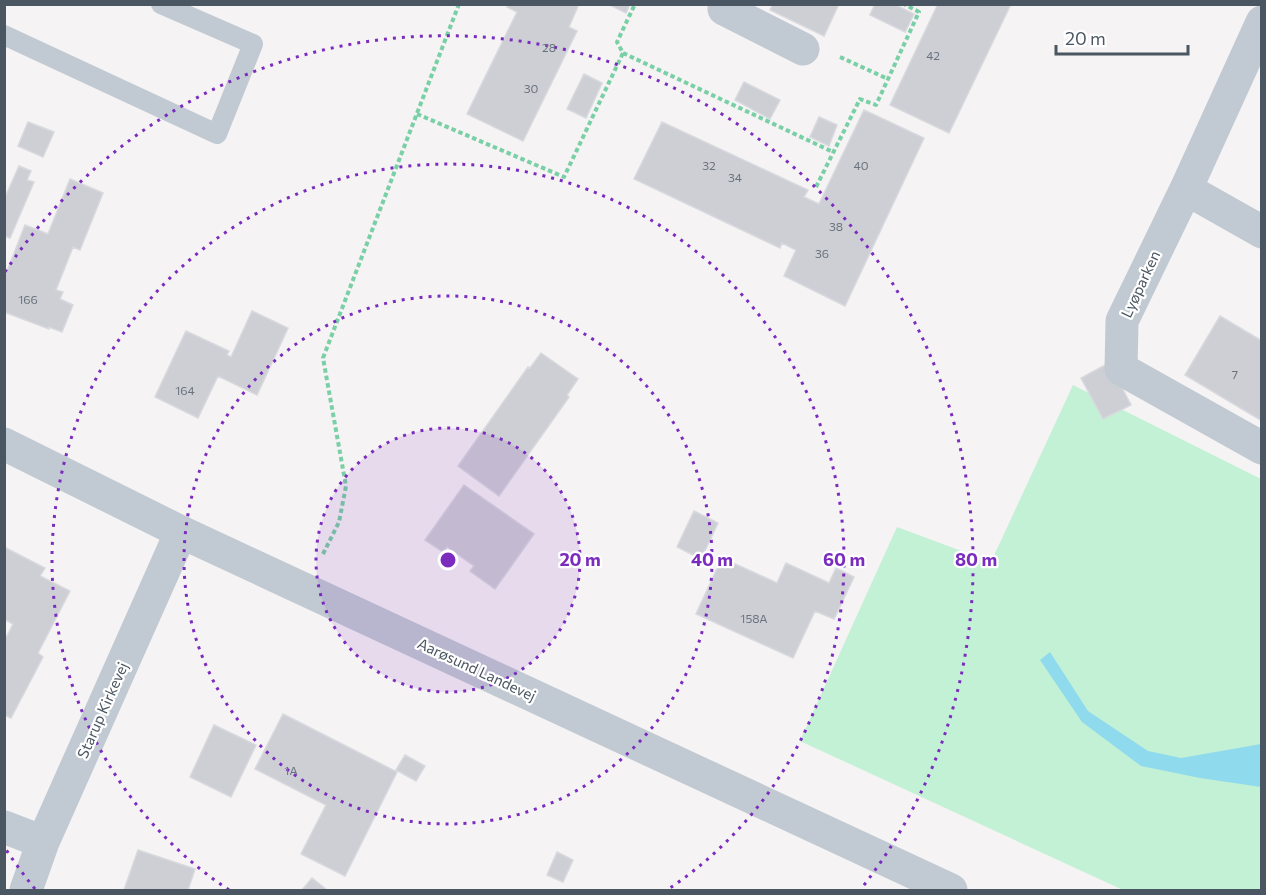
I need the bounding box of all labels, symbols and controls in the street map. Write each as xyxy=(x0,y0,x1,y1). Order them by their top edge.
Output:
scale bar xyxy=(1056,18,1188,56)
text: 20 m xyxy=(1065,27,1106,49)
house number: 28 xyxy=(542,40,556,54)
house number: 42 xyxy=(926,48,940,62)
house number: 30 xyxy=(524,81,539,95)
house number: 32 xyxy=(702,158,716,172)
house number: 40 xyxy=(853,158,869,172)
house number: 34 xyxy=(728,170,742,184)
house number: 38 xyxy=(829,219,843,233)
house number: 36 xyxy=(815,246,829,260)
street label: Lyøparken xyxy=(1117,248,1163,320)
house number: 166 xyxy=(18,292,38,306)
house number: 7 xyxy=(1232,367,1238,381)
house number: 164 xyxy=(175,383,195,397)
text: 20 m xyxy=(559,548,601,570)
text: 40 m xyxy=(691,548,733,570)
text: 60 m xyxy=(823,548,865,570)
text: 80 m xyxy=(955,548,997,570)
centre of rings xyxy=(438,550,458,570)
house number: 158A xyxy=(740,611,768,625)
street label: Aarøsund Landevej xyxy=(415,634,539,704)
street label: Starup Kirkevej xyxy=(73,659,131,761)
house number: 1A xyxy=(284,763,298,777)

